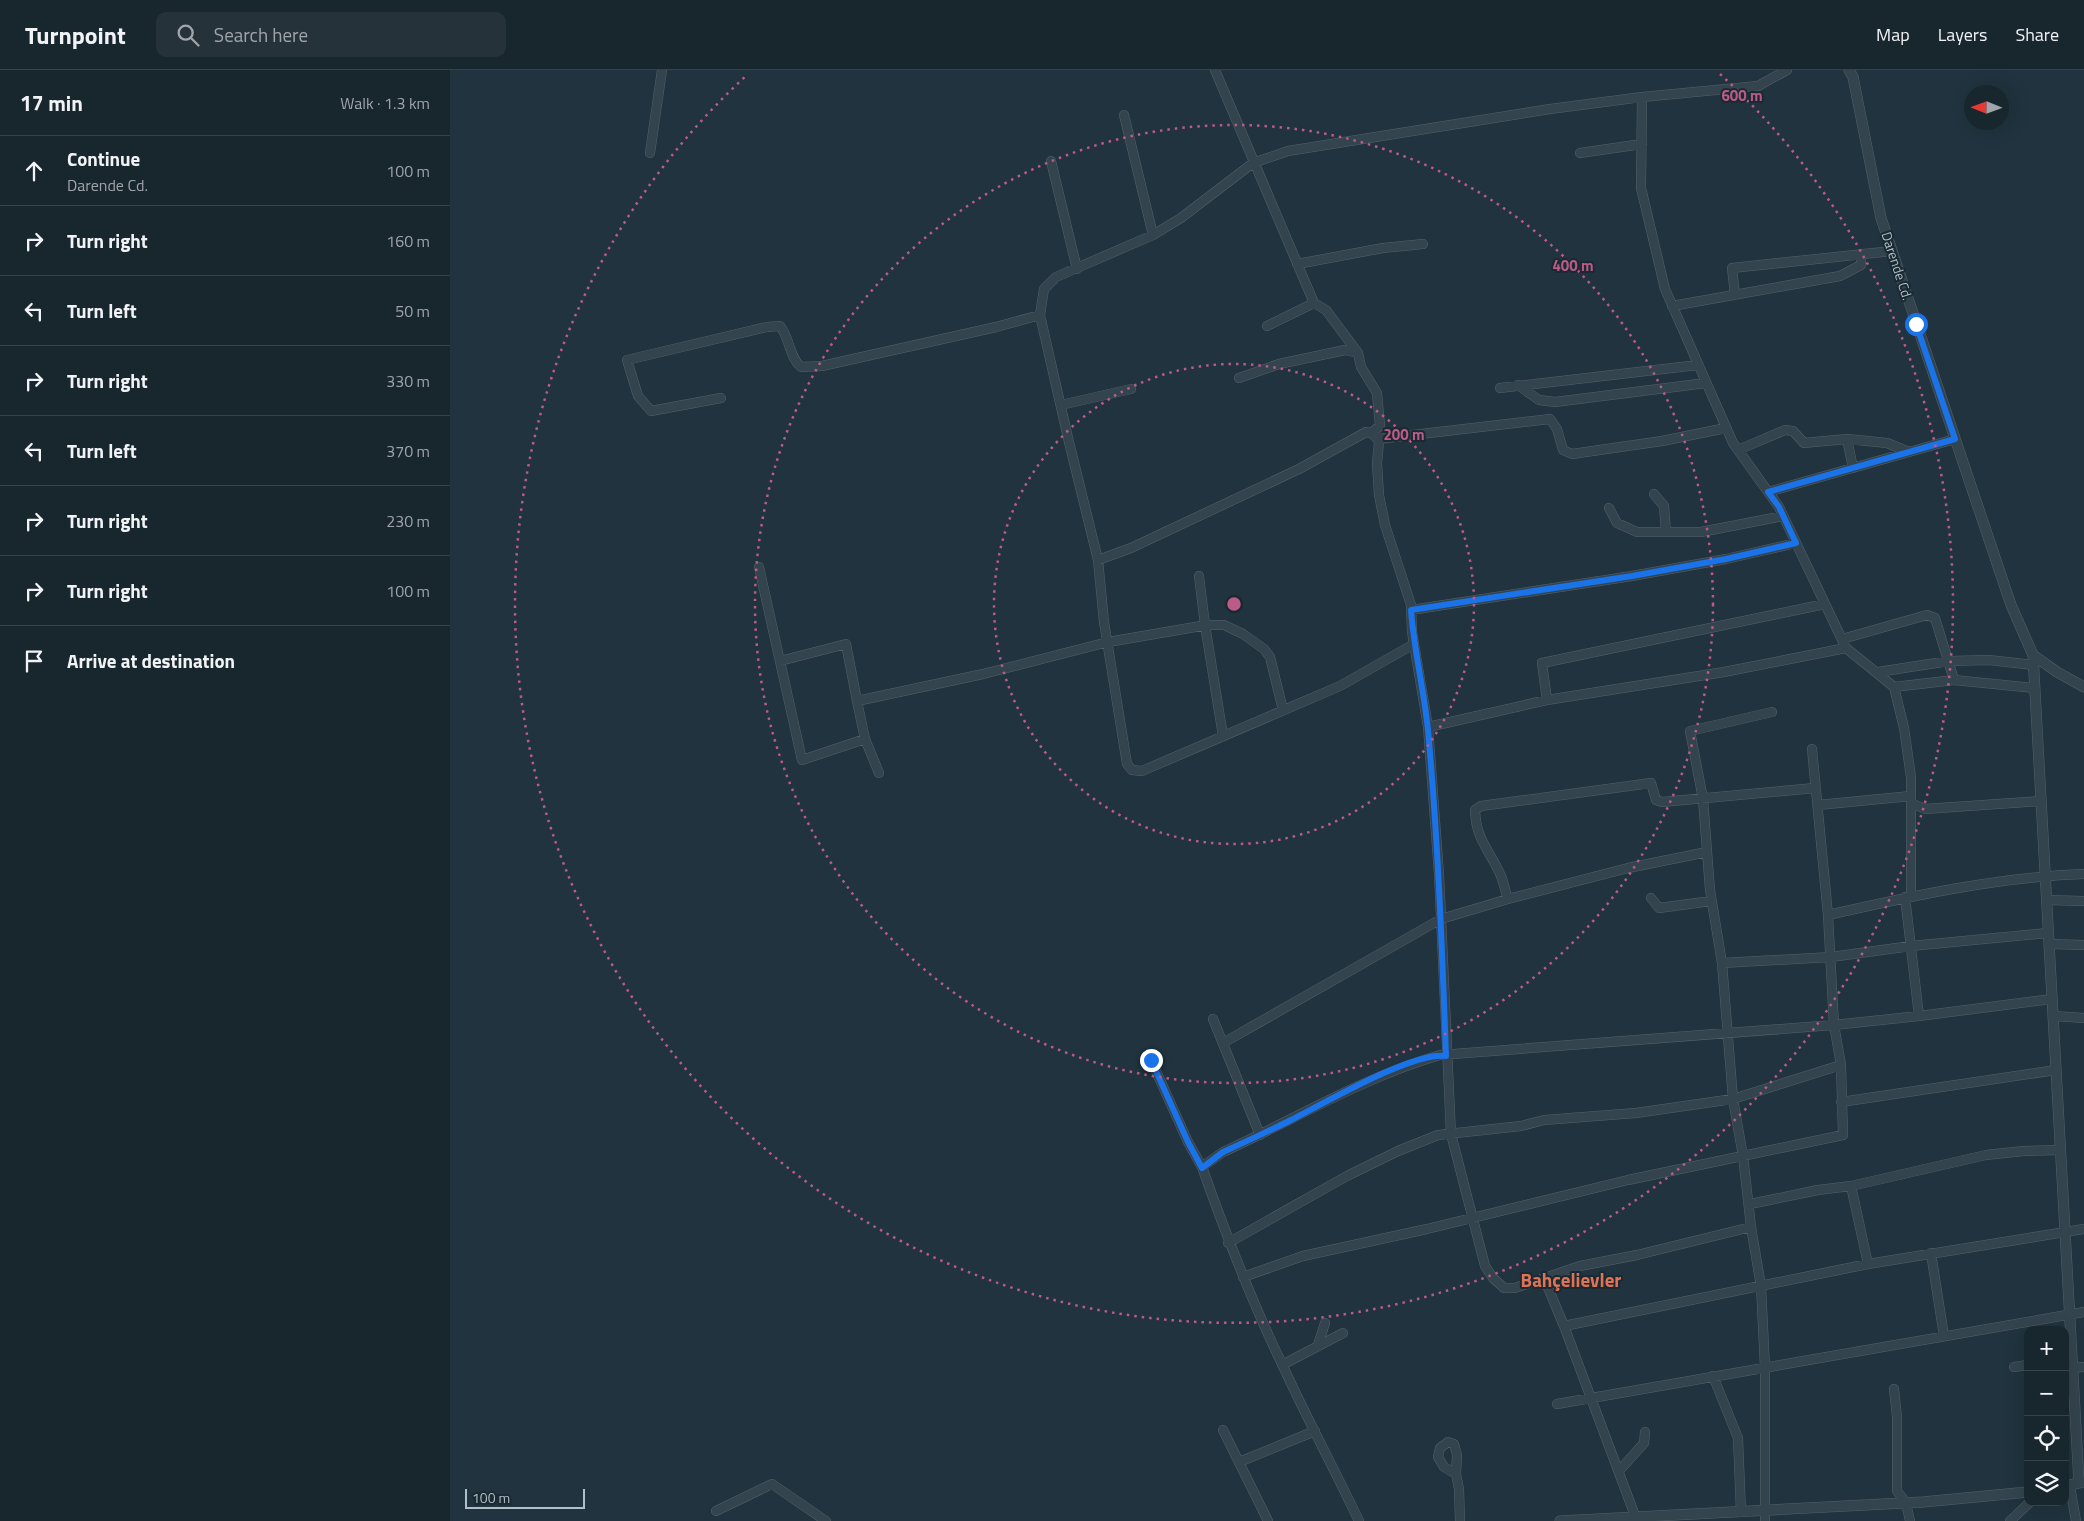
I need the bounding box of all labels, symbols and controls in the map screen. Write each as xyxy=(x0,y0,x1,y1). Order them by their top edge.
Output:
search box xyxy=(156,12,506,57)
text: Turnpoint xyxy=(25,17,126,53)
text: Search here xyxy=(214,20,308,49)
icon: search xyxy=(174,21,202,49)
text: Map xyxy=(1876,21,1910,48)
text: Layers xyxy=(1938,21,1987,48)
text: Share xyxy=(2015,21,2059,48)
text: 600 m xyxy=(1721,84,1763,107)
north arrow xyxy=(1964,85,2009,130)
text: 17 min xyxy=(20,87,83,119)
text: Walk · 1.3 km xyxy=(340,91,430,115)
text: Continue xyxy=(67,144,140,173)
icon: ahead xyxy=(20,157,48,185)
text: 100 m xyxy=(386,159,430,183)
text: Darende Cd. xyxy=(67,173,148,197)
text: Turn right xyxy=(67,226,148,255)
icon: right xyxy=(20,227,48,255)
text: 160 m xyxy=(386,229,430,253)
street label: Darende Cd. xyxy=(1877,229,1918,303)
text: 400 m xyxy=(1552,254,1594,277)
text: Turn left xyxy=(67,296,137,325)
icon: left xyxy=(20,297,48,325)
text: 50 m xyxy=(395,299,430,323)
route start xyxy=(1905,313,1928,336)
text: Turn right xyxy=(67,366,148,395)
icon: right xyxy=(20,367,48,395)
text: 330 m xyxy=(386,369,430,393)
text: 200 m xyxy=(1383,423,1425,446)
text: Turn left xyxy=(67,436,137,465)
icon: left xyxy=(20,437,48,465)
text: 370 m xyxy=(386,439,430,463)
text: Turn right xyxy=(67,506,148,535)
icon: right xyxy=(20,507,48,535)
text: 230 m xyxy=(386,509,430,533)
text: Turn right xyxy=(67,576,148,605)
icon: right xyxy=(20,577,48,605)
text: 100 m xyxy=(386,579,430,603)
centre of rings xyxy=(1225,595,1243,613)
text: Arrive at destination xyxy=(67,646,235,675)
icon: arrive xyxy=(20,647,48,675)
route end xyxy=(1140,1049,1163,1072)
district label: Bahçelievler xyxy=(1521,1265,1621,1294)
map controls xyxy=(2024,1326,2069,1506)
button: + xyxy=(2024,1326,2069,1371)
button: − xyxy=(2024,1371,2069,1416)
button: locate xyxy=(2024,1416,2069,1461)
button: layers xyxy=(2024,1461,2069,1506)
scale bar xyxy=(465,1486,585,1509)
text: 100 m xyxy=(472,1487,510,1508)

